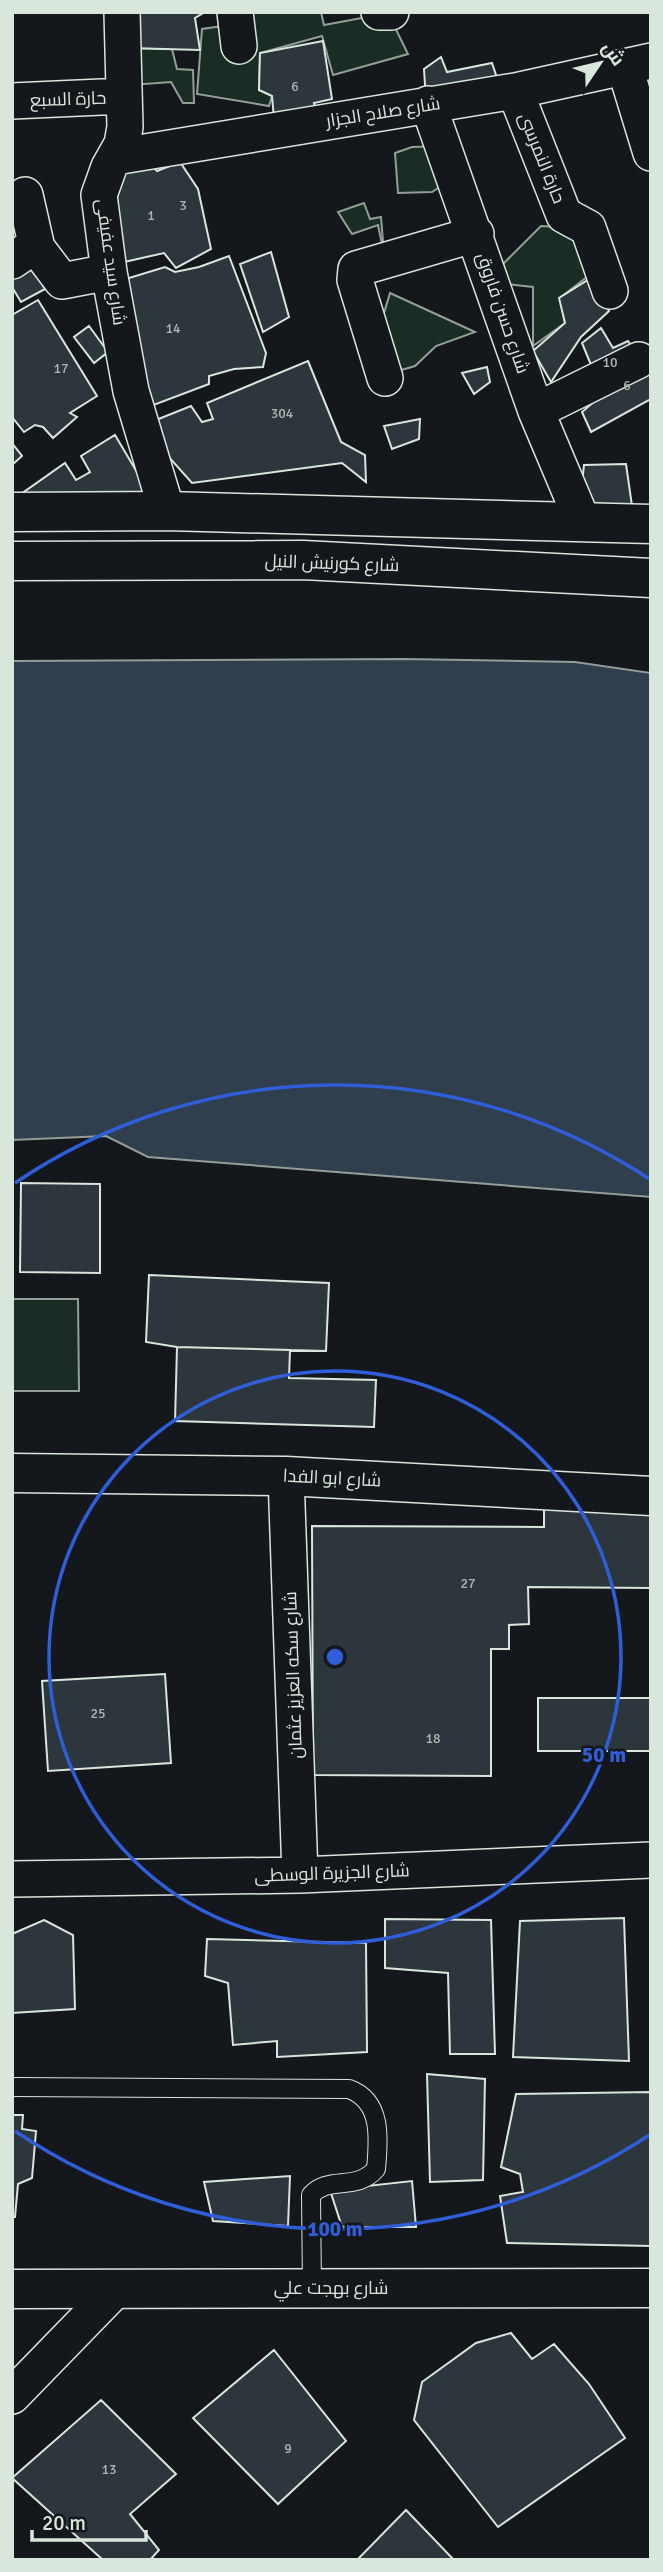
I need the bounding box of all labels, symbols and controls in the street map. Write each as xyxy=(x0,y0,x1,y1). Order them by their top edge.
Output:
north arrow xyxy=(565,28,635,98)
text: ش xyxy=(596,37,630,71)
house number: 6 xyxy=(291,78,299,95)
street label: حارة السبع xyxy=(29,87,107,112)
street label: شارع صلاح الجزار xyxy=(323,92,442,133)
street label: حارة النمرسى xyxy=(514,109,570,207)
street label: شارع سيد عفيفى xyxy=(90,197,131,327)
house number: 3 xyxy=(179,197,187,214)
house number: 1 xyxy=(147,207,155,224)
street label: شارع حسن فاروق xyxy=(471,249,534,377)
house number: 14 xyxy=(165,320,181,337)
house number: 10 xyxy=(602,354,618,371)
house number: 17 xyxy=(53,360,69,377)
house number: 6 xyxy=(623,377,631,394)
house number: 304 xyxy=(271,405,294,422)
street label: شارع كورنيش النيل xyxy=(264,550,400,577)
street label: شارع ابو الفدا xyxy=(282,1464,382,1493)
house number: 27 xyxy=(460,1575,476,1592)
street label: شارع سكه العزيز عثمان xyxy=(279,1591,308,1759)
centre of rings xyxy=(323,1645,347,1669)
house number: 25 xyxy=(90,1705,106,1722)
house number: 18 xyxy=(425,1730,441,1747)
text: 50 m xyxy=(582,1742,626,1768)
street label: شارع الجزيرة الوسطى xyxy=(254,1859,410,1888)
text: 100 m xyxy=(307,2216,363,2242)
street label: شارع بهجت علي xyxy=(274,2277,388,2302)
house number: 9 xyxy=(284,2440,292,2457)
house number: 13 xyxy=(101,2461,117,2478)
scale bar xyxy=(32,2498,145,2542)
text: 20 m xyxy=(42,2510,86,2536)

